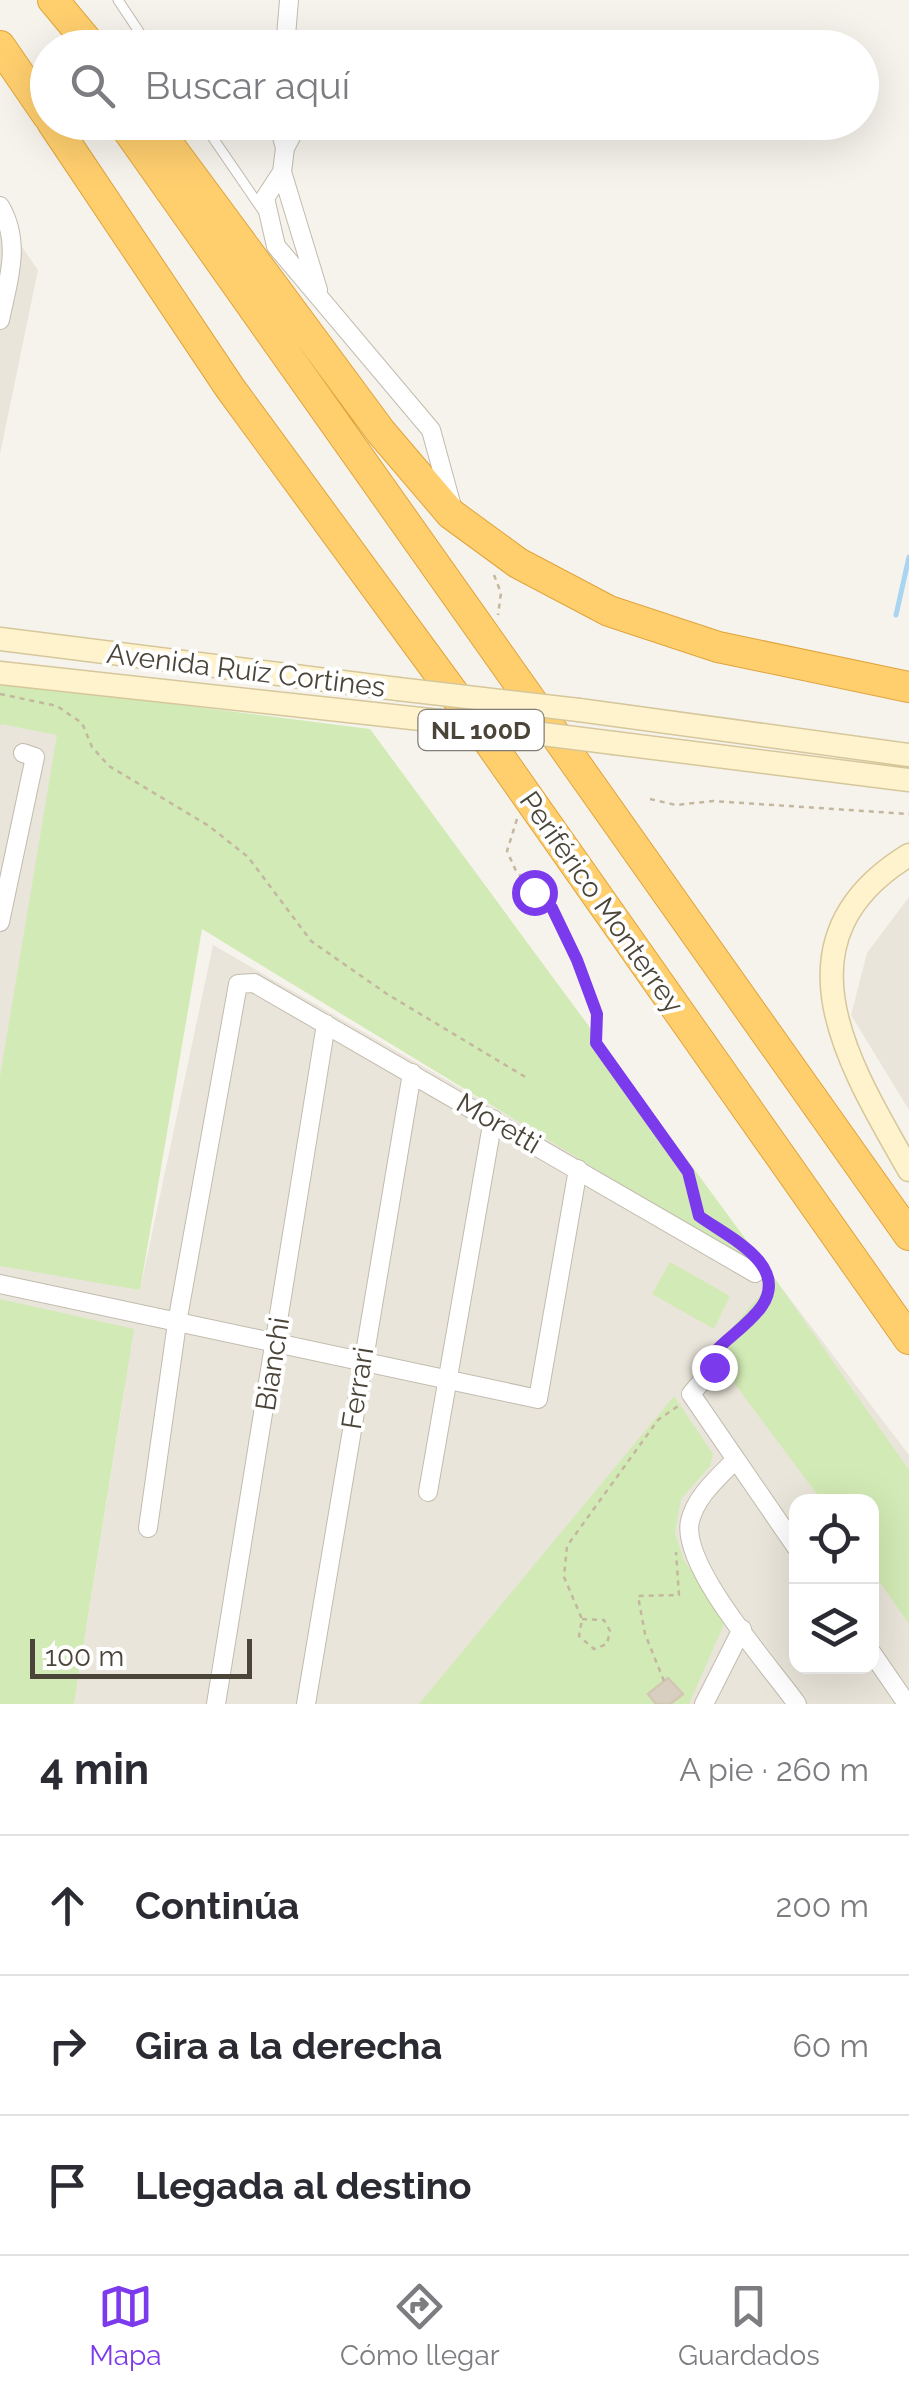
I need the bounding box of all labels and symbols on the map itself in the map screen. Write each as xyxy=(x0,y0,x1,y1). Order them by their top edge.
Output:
street label: Avenida Ruíz Cortines xyxy=(105,637,387,704)
road number: NL 100D xyxy=(418,710,544,750)
street label: Periférico Monterrey xyxy=(513,785,690,1019)
route start xyxy=(512,870,558,916)
street label: Moretti xyxy=(451,1086,547,1161)
street label: Bianchi xyxy=(249,1315,296,1413)
street label: Ferrari xyxy=(335,1345,380,1432)
route end xyxy=(692,1345,738,1391)
scale bar xyxy=(30,1634,252,1678)

